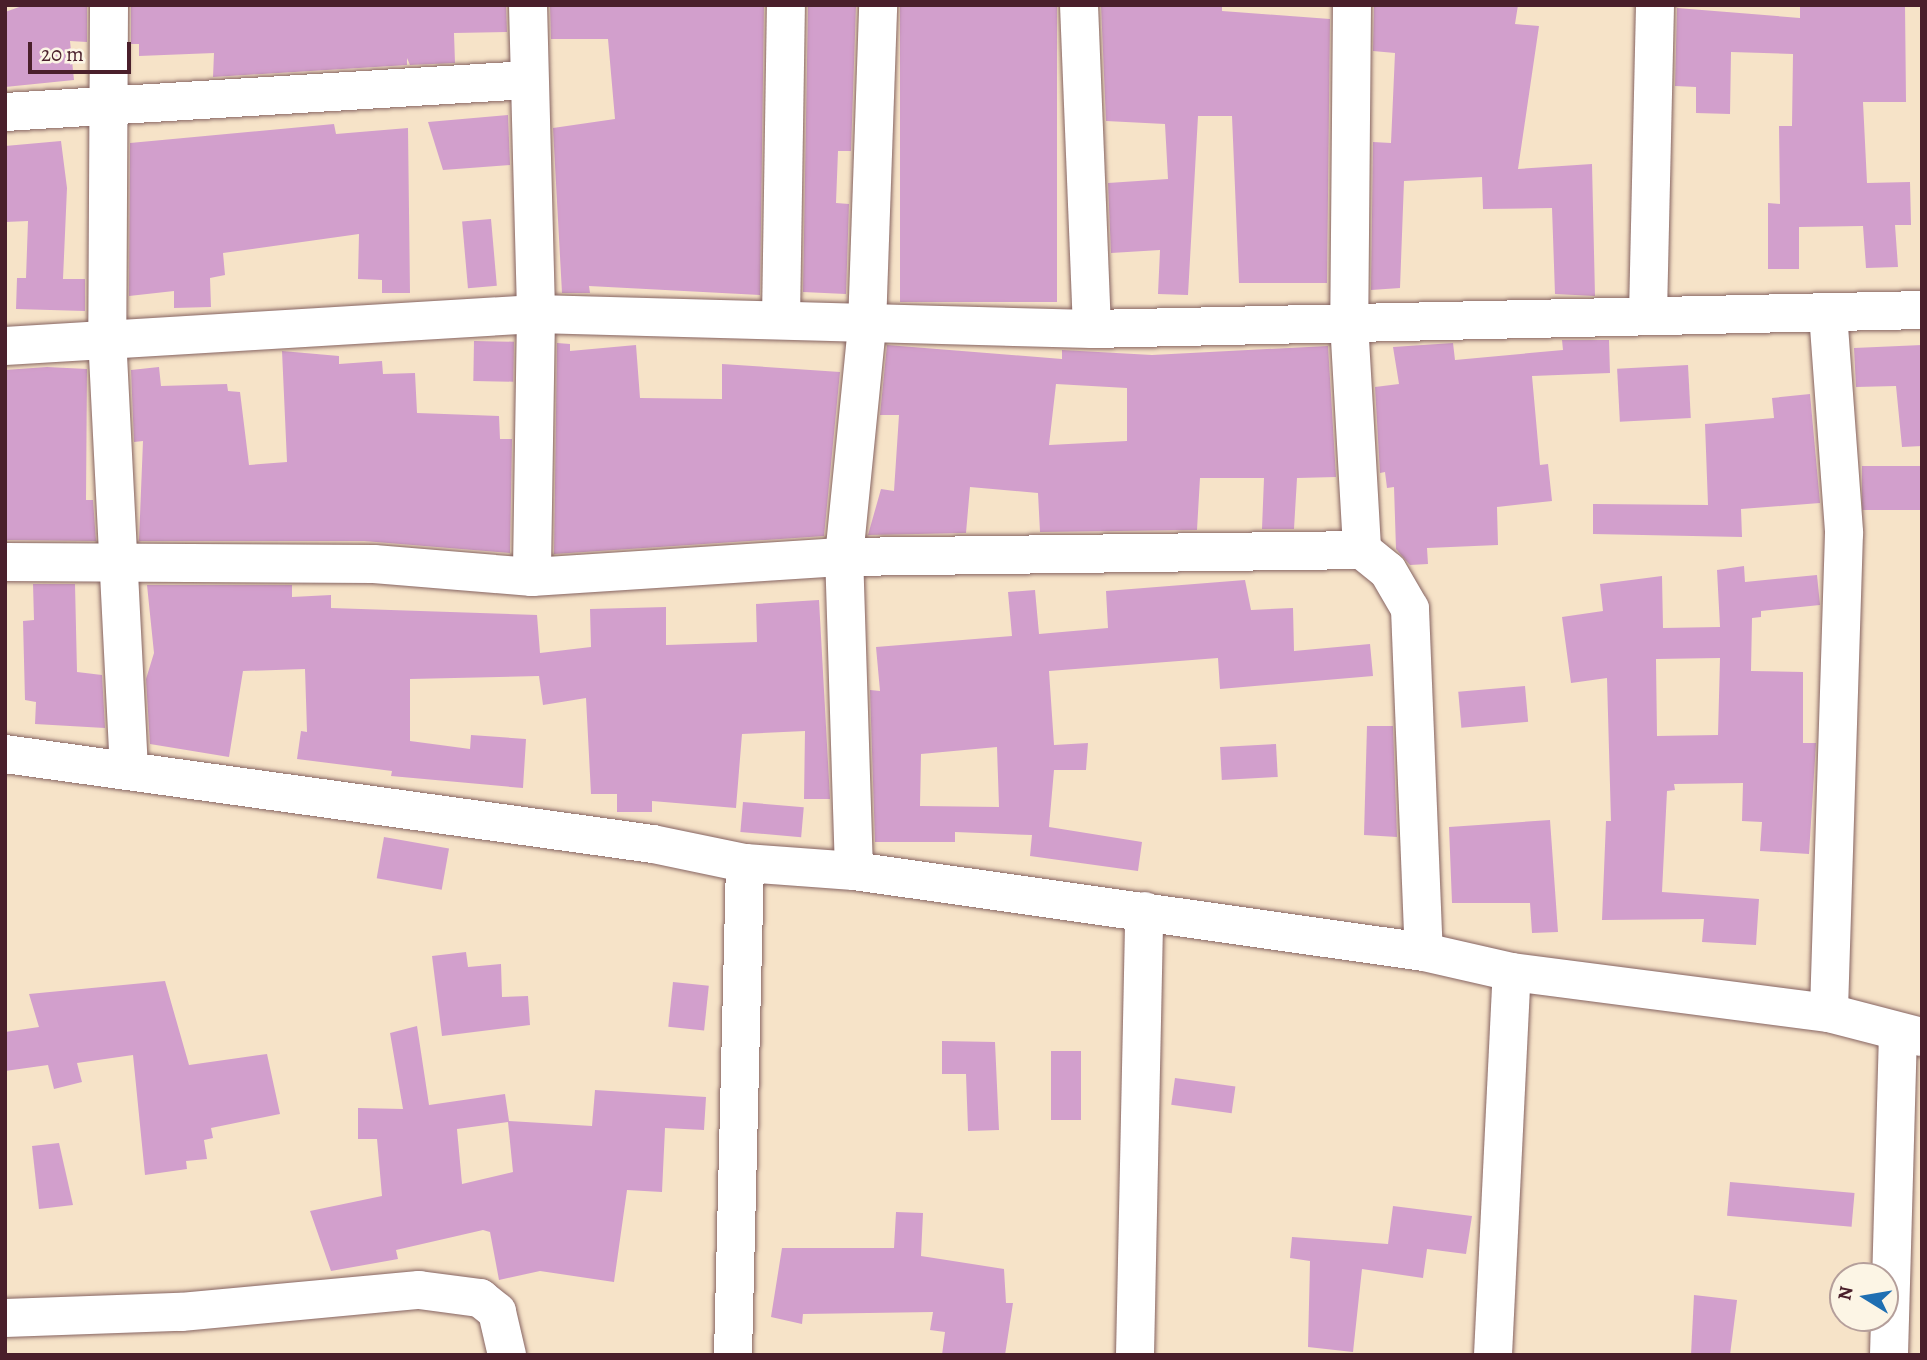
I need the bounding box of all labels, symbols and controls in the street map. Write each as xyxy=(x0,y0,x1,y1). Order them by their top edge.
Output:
scale bar xyxy=(32,28,135,72)
text: 20 m xyxy=(41,40,84,68)
north arrow xyxy=(1829,1262,1899,1332)
text: N xyxy=(1831,1284,1859,1303)

